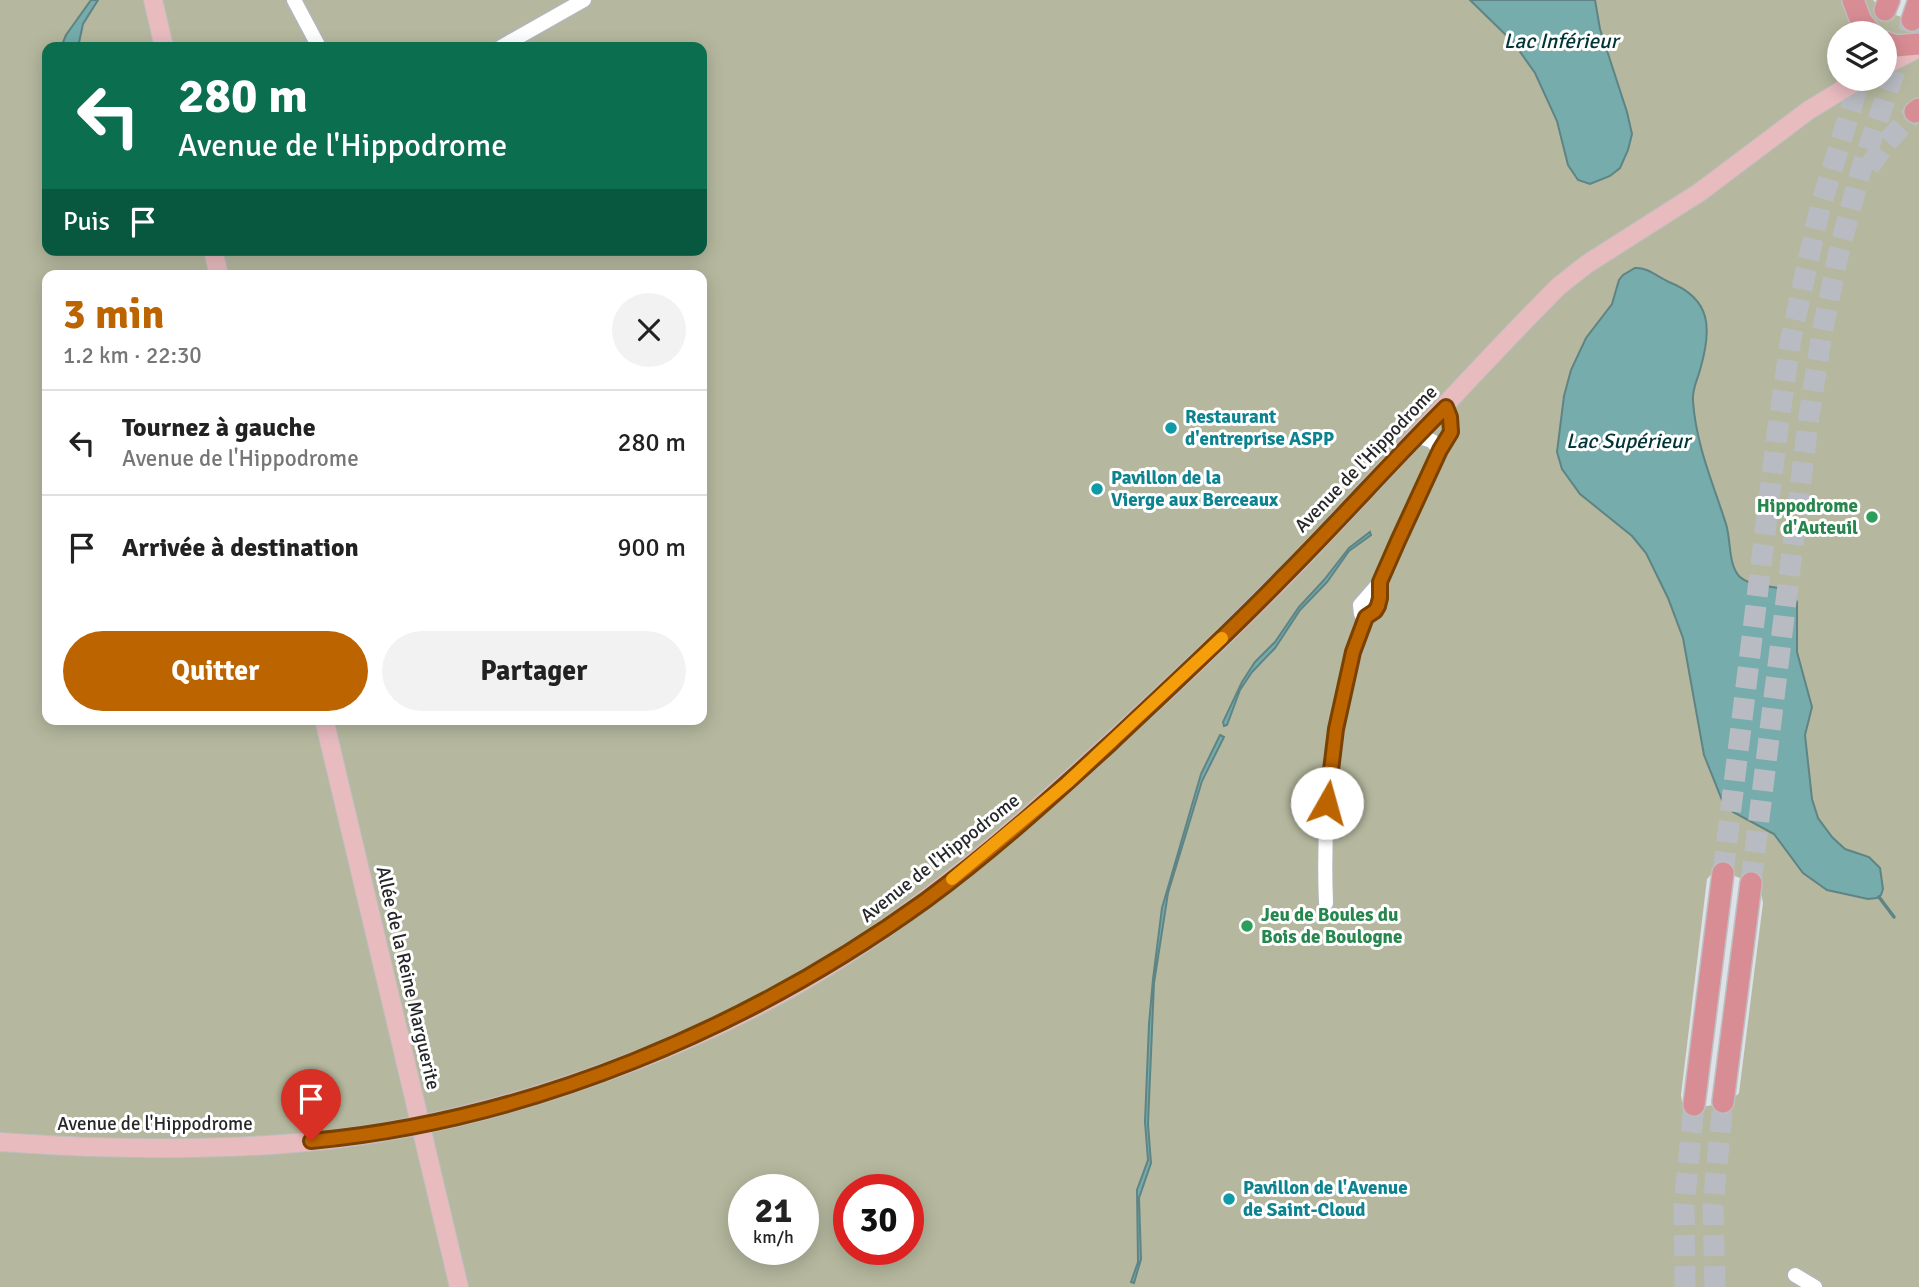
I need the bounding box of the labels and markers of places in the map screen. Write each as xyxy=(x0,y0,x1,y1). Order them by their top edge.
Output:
place label: Restaurant d'entreprise ASPP xyxy=(1185,405,1334,451)
marker: Restaurant d'entreprise ASPP xyxy=(1163,420,1179,436)
place label: Pavillon de la Vierge aux Berceaux xyxy=(1111,466,1279,512)
marker: Pavillon de la Vierge aux Berceaux xyxy=(1089,481,1105,497)
place label: Hippodrome d'Auteuil xyxy=(1757,494,1858,540)
marker: Hippodrome d'Auteuil xyxy=(1864,509,1880,525)
place label: Jeu de Boules du Bois de Boulogne xyxy=(1261,903,1402,949)
marker: Jeu de Boules du Bois de Boulogne xyxy=(1239,918,1255,934)
pin xyxy=(281,1069,341,1141)
place label: Pavillon de l'Avenue de Saint-Cloud xyxy=(1243,1176,1408,1222)
marker: Pavillon de l'Avenue de Saint-Cloud xyxy=(1221,1191,1237,1207)

